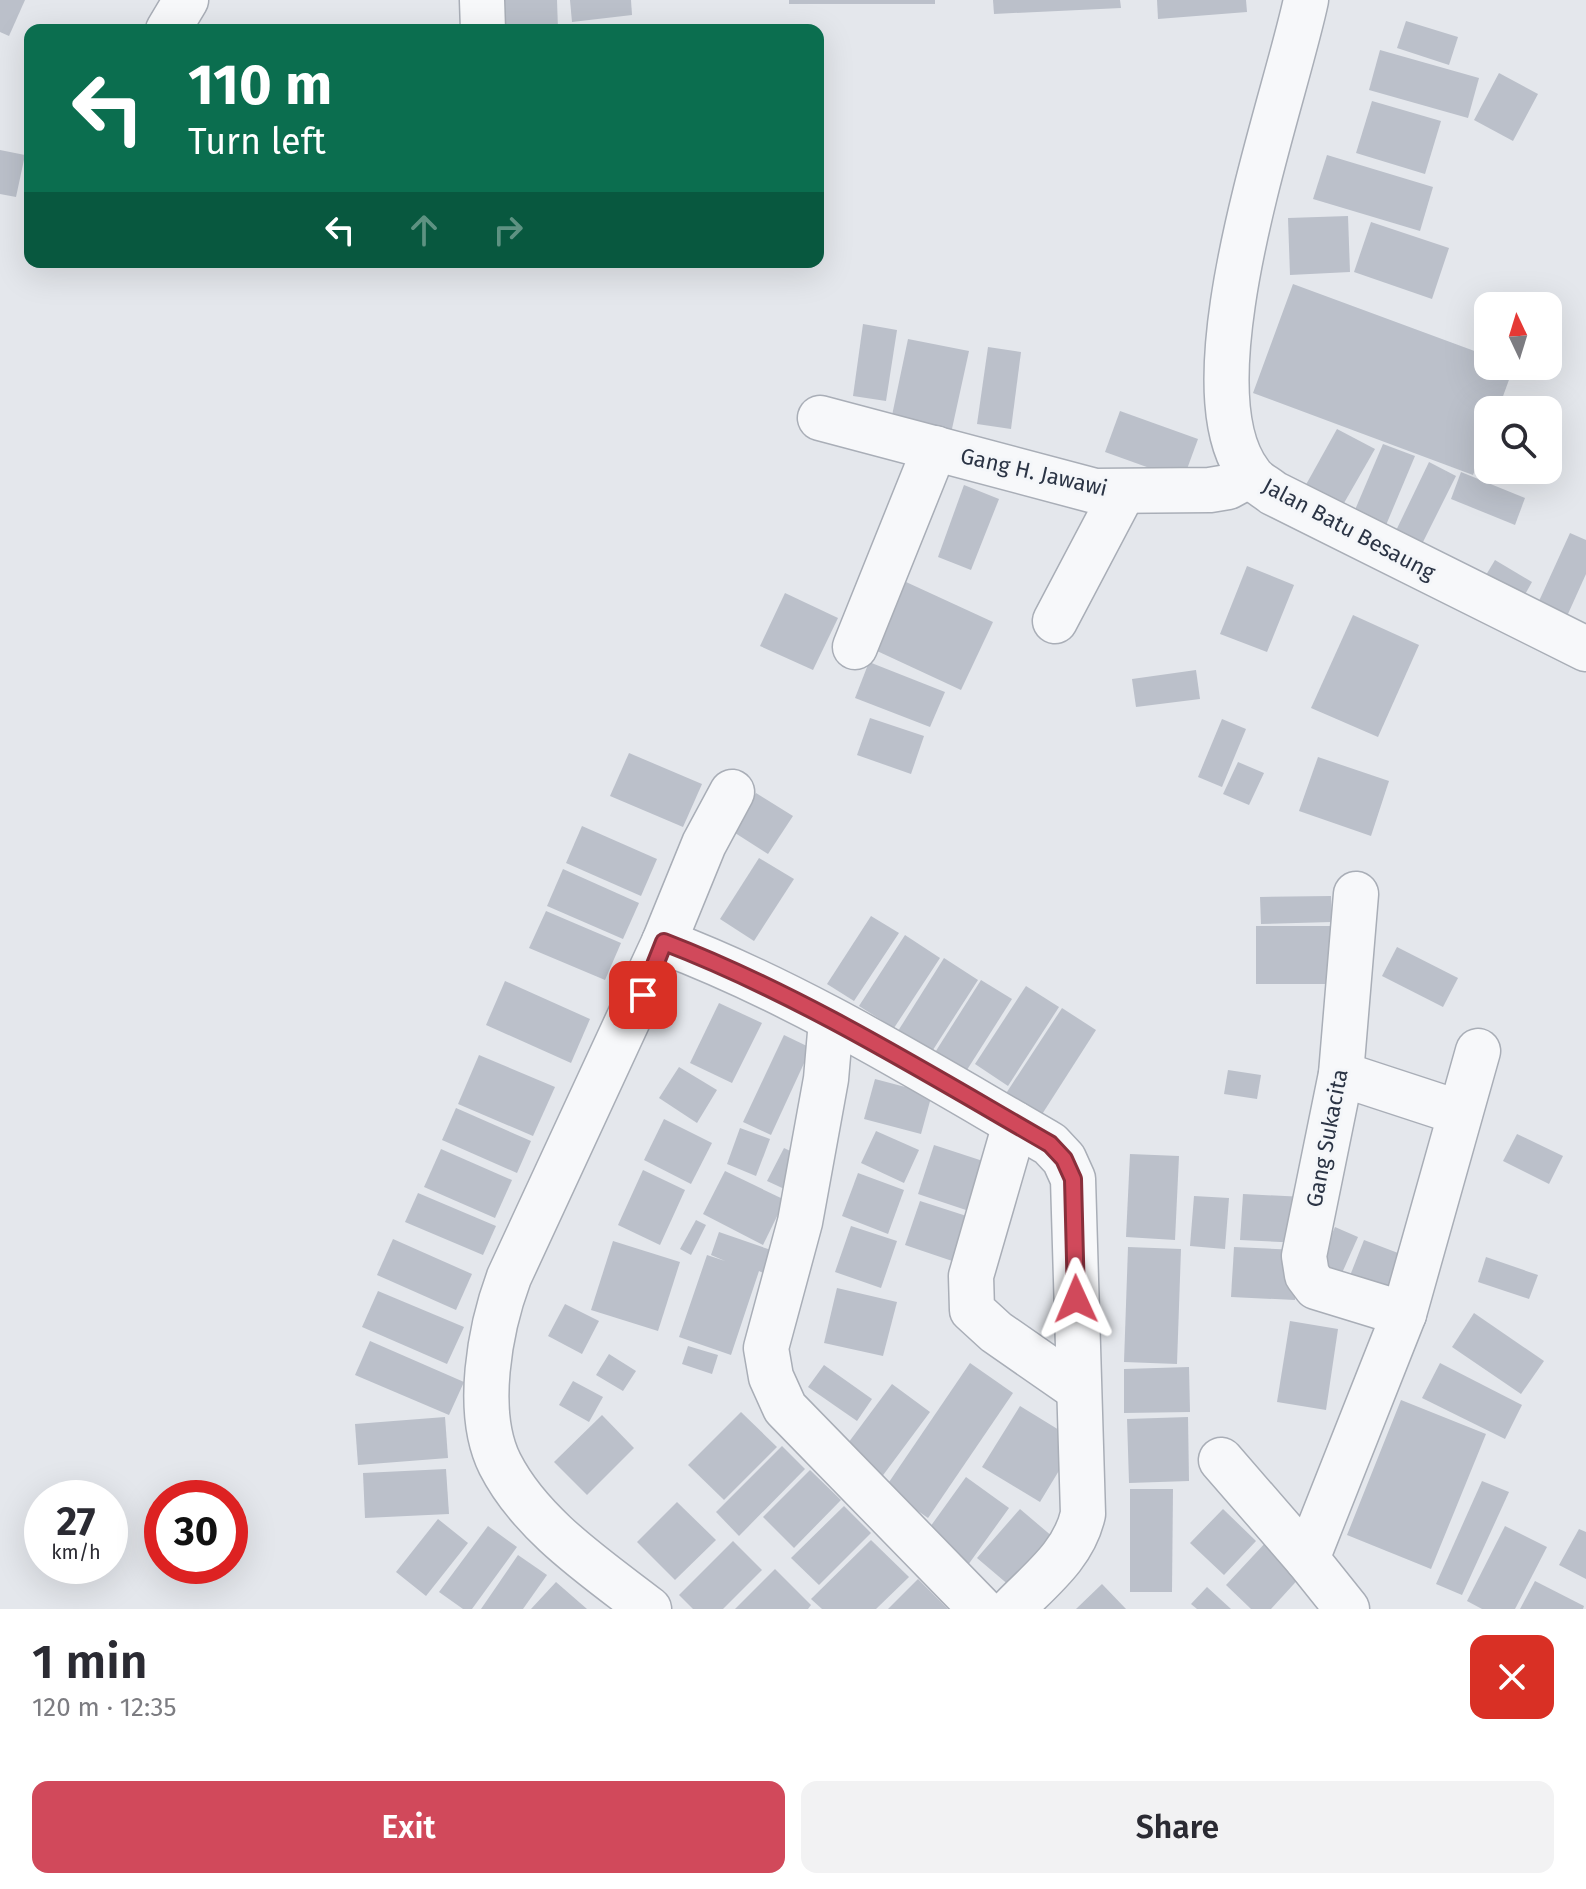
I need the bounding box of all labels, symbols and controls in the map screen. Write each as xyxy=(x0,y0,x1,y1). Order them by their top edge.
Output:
text: 110 m xyxy=(188,52,332,119)
icon: left xyxy=(56,56,160,160)
text: Turn left xyxy=(188,120,326,164)
icon: left xyxy=(318,208,362,252)
icon: ahead xyxy=(402,208,446,252)
icon: right xyxy=(486,208,530,252)
north arrow xyxy=(1474,292,1562,380)
map controls xyxy=(1474,292,1562,484)
button: search xyxy=(1474,396,1562,484)
street label: Gang H. Jawawi xyxy=(958,442,1110,502)
street label: Jalan Batu Besaung xyxy=(1258,472,1441,586)
pin xyxy=(609,961,677,1029)
icon: arrive xyxy=(621,973,665,1017)
street label: Gang Sukacita xyxy=(1300,1067,1354,1209)
position arrow xyxy=(1034,1257,1118,1341)
speed limit sign: 30 xyxy=(144,1480,248,1584)
text: 27 xyxy=(57,1498,96,1546)
text: km/h xyxy=(51,1540,101,1564)
text: 1 min xyxy=(32,1633,148,1691)
button: close xyxy=(1470,1635,1554,1719)
text: 120 m · 12:35 xyxy=(32,1692,176,1723)
button: Exit xyxy=(32,1781,785,1873)
button: Share xyxy=(801,1781,1554,1873)

